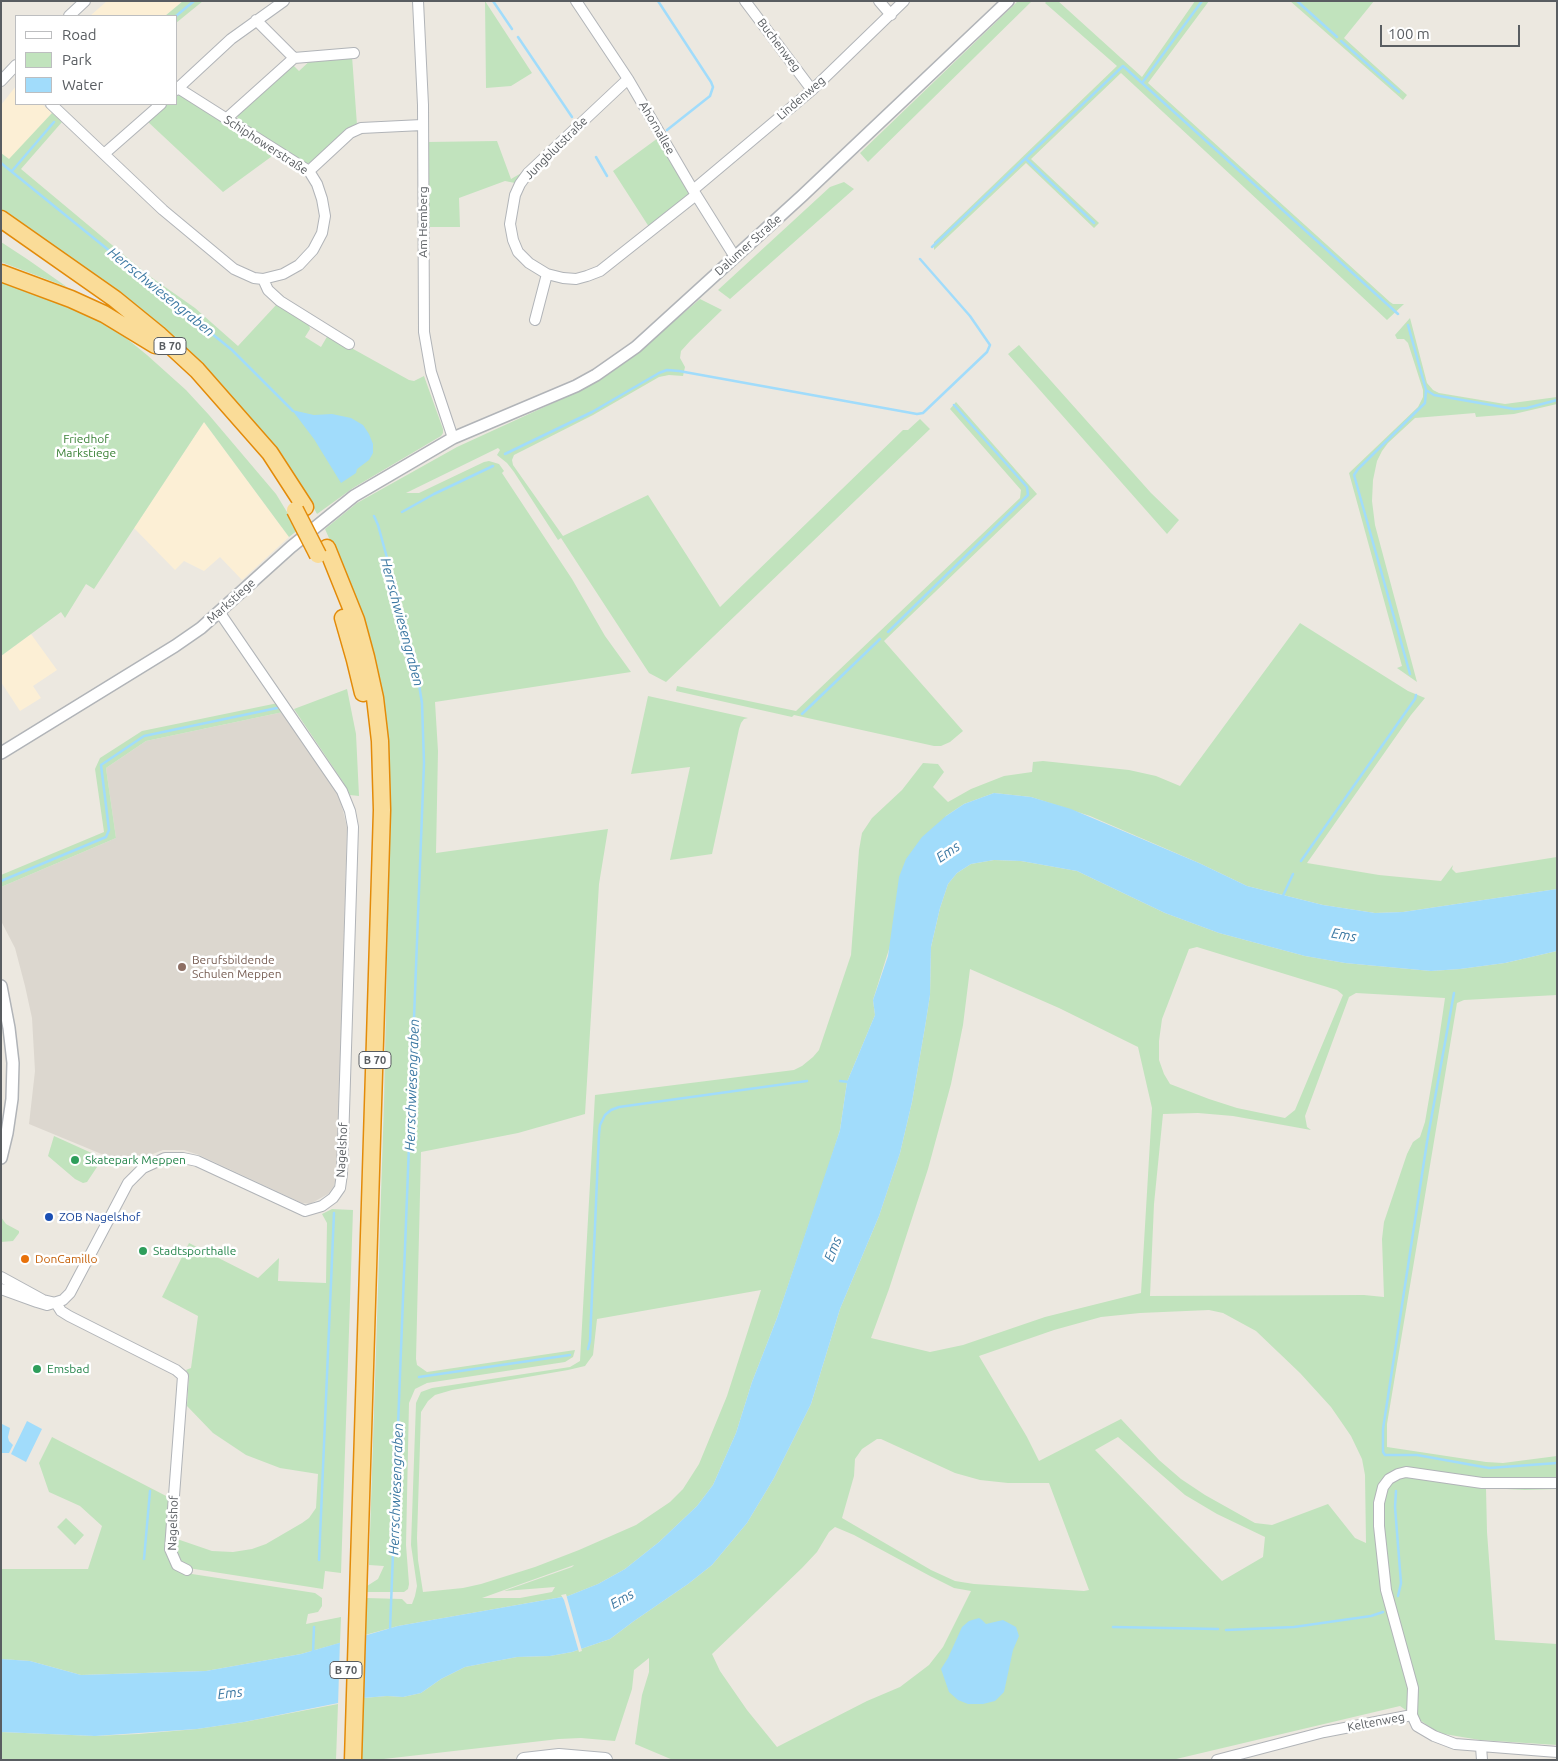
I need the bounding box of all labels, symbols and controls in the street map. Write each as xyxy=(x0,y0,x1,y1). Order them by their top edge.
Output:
legend xyxy=(15,15,178,105)
street label: Buchenweg xyxy=(754,15,804,75)
scale bar xyxy=(1383,15,1523,47)
text: 100 m xyxy=(1388,25,1430,42)
text: Road xyxy=(62,26,97,43)
text: Park xyxy=(62,51,92,68)
street label: Lindenweg xyxy=(774,73,828,123)
text: Water xyxy=(62,76,103,93)
street label: Ahornallee xyxy=(636,99,678,157)
street label: Schiphowerstraße xyxy=(221,112,311,178)
street label: Jungblutstraße xyxy=(522,114,590,182)
street label: Am Hemberg xyxy=(416,186,430,258)
street label: Dalumer Straße xyxy=(712,211,784,279)
water label: Herrschwiesengraben xyxy=(104,244,218,340)
road number: B 70 xyxy=(154,338,186,354)
park label: Friedhof Markstiege xyxy=(56,432,116,460)
water label: Herrschwiesengraben xyxy=(377,556,427,688)
street label: Markstiege xyxy=(204,576,258,626)
water label: Ems xyxy=(933,838,963,866)
water label: Ems xyxy=(1330,925,1358,945)
place label: Berufsbildende Schulen Meppen xyxy=(192,953,282,981)
marker: Berufsbildende Schulen Meppen xyxy=(176,961,188,973)
water label: Herrschwiesengraben xyxy=(401,1019,423,1151)
road number: B 70 xyxy=(359,1052,391,1068)
street label: Nagelshof xyxy=(333,1122,351,1178)
place label: Skatepark Meppen xyxy=(85,1153,186,1167)
marker: Skatepark Meppen xyxy=(69,1154,81,1166)
place label: ZOB Nagelshof xyxy=(59,1210,140,1224)
marker: ZOB Nagelshof xyxy=(43,1211,55,1223)
water label: Ems xyxy=(821,1234,845,1264)
place label: Stadtsporthalle xyxy=(153,1244,236,1258)
marker: Stadtsporthalle xyxy=(137,1245,149,1257)
place label: DonCamillo xyxy=(35,1252,97,1266)
marker: DonCamillo xyxy=(19,1253,31,1265)
place label: Emsbad xyxy=(47,1362,90,1376)
marker: Emsbad xyxy=(31,1363,43,1375)
water label: Herrschwiesengraben xyxy=(385,1423,407,1555)
street label: Nagelshof xyxy=(165,1495,181,1551)
water label: Ems xyxy=(607,1585,637,1613)
road number: B 70 xyxy=(330,1662,362,1678)
water label: Ems xyxy=(217,1683,243,1703)
street label: Keltenweg xyxy=(1346,1709,1406,1735)

